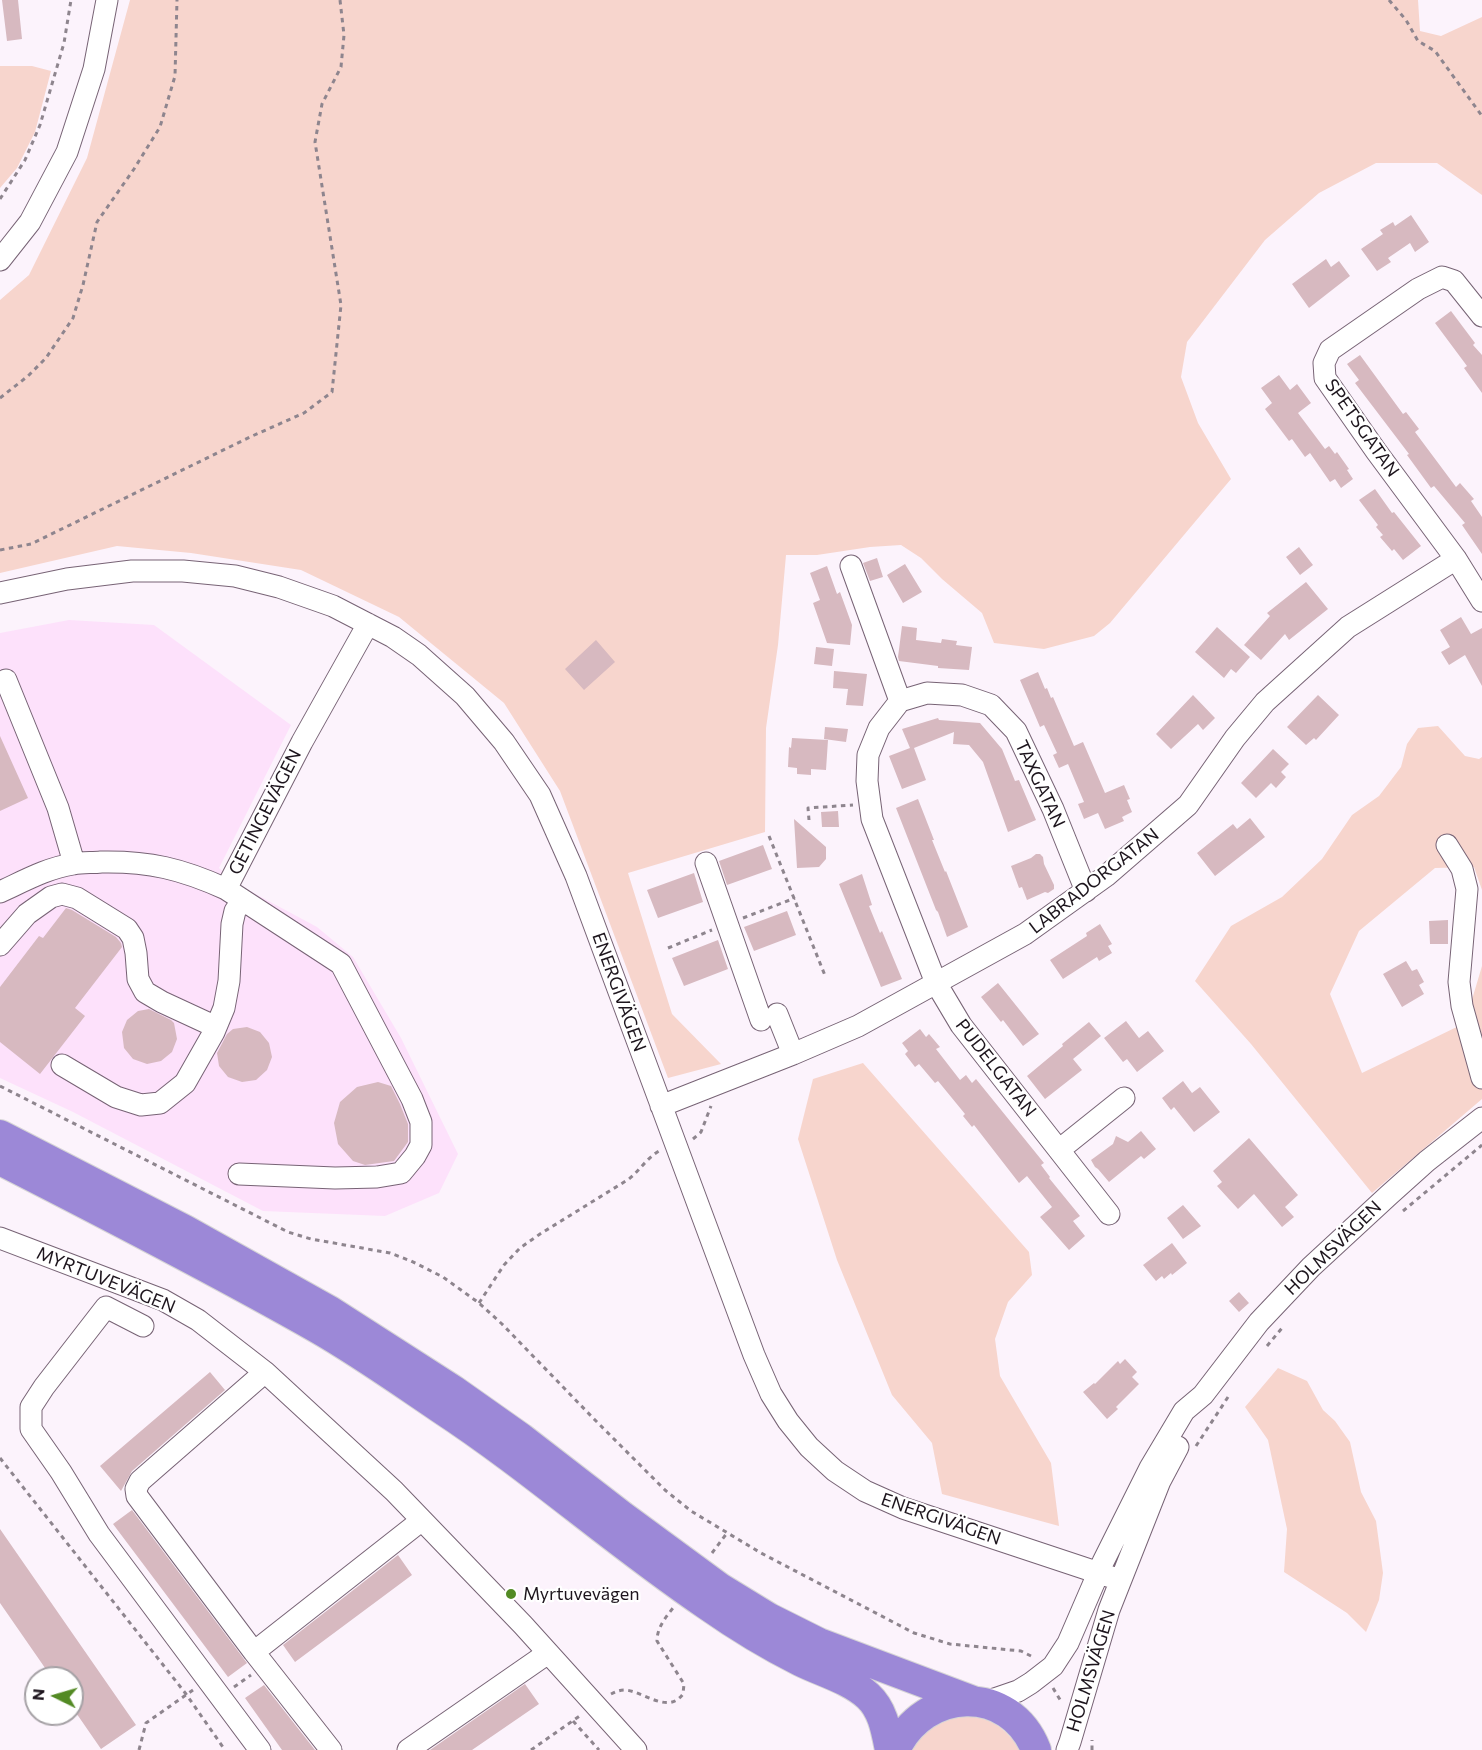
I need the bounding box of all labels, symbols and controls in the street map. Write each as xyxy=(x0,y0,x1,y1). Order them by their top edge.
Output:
street label: SPETSGATAN xyxy=(1320,375,1404,481)
street label: TAXGATAN xyxy=(1010,737,1070,831)
street label: GETINGEVÄGEN xyxy=(224,745,306,879)
street label: LABRADORGATAN xyxy=(1025,824,1163,938)
street label: ENERGIVÄGEN xyxy=(587,929,651,1055)
street label: PUDELGATAN xyxy=(951,1015,1041,1121)
street label: HOLMSVÄGEN xyxy=(1280,1196,1386,1300)
street label: MYRTUVEVÄGEN xyxy=(33,1242,179,1318)
street label: ENERGIVÄGEN xyxy=(878,1488,1004,1550)
place label: Myrtuvevägen xyxy=(523,1583,640,1605)
marker: Myrtuvevägen xyxy=(504,1587,518,1601)
street label: HOLMSVÄGEN xyxy=(1062,1607,1120,1735)
north arrow xyxy=(24,1666,84,1726)
text: N xyxy=(28,1688,48,1701)

